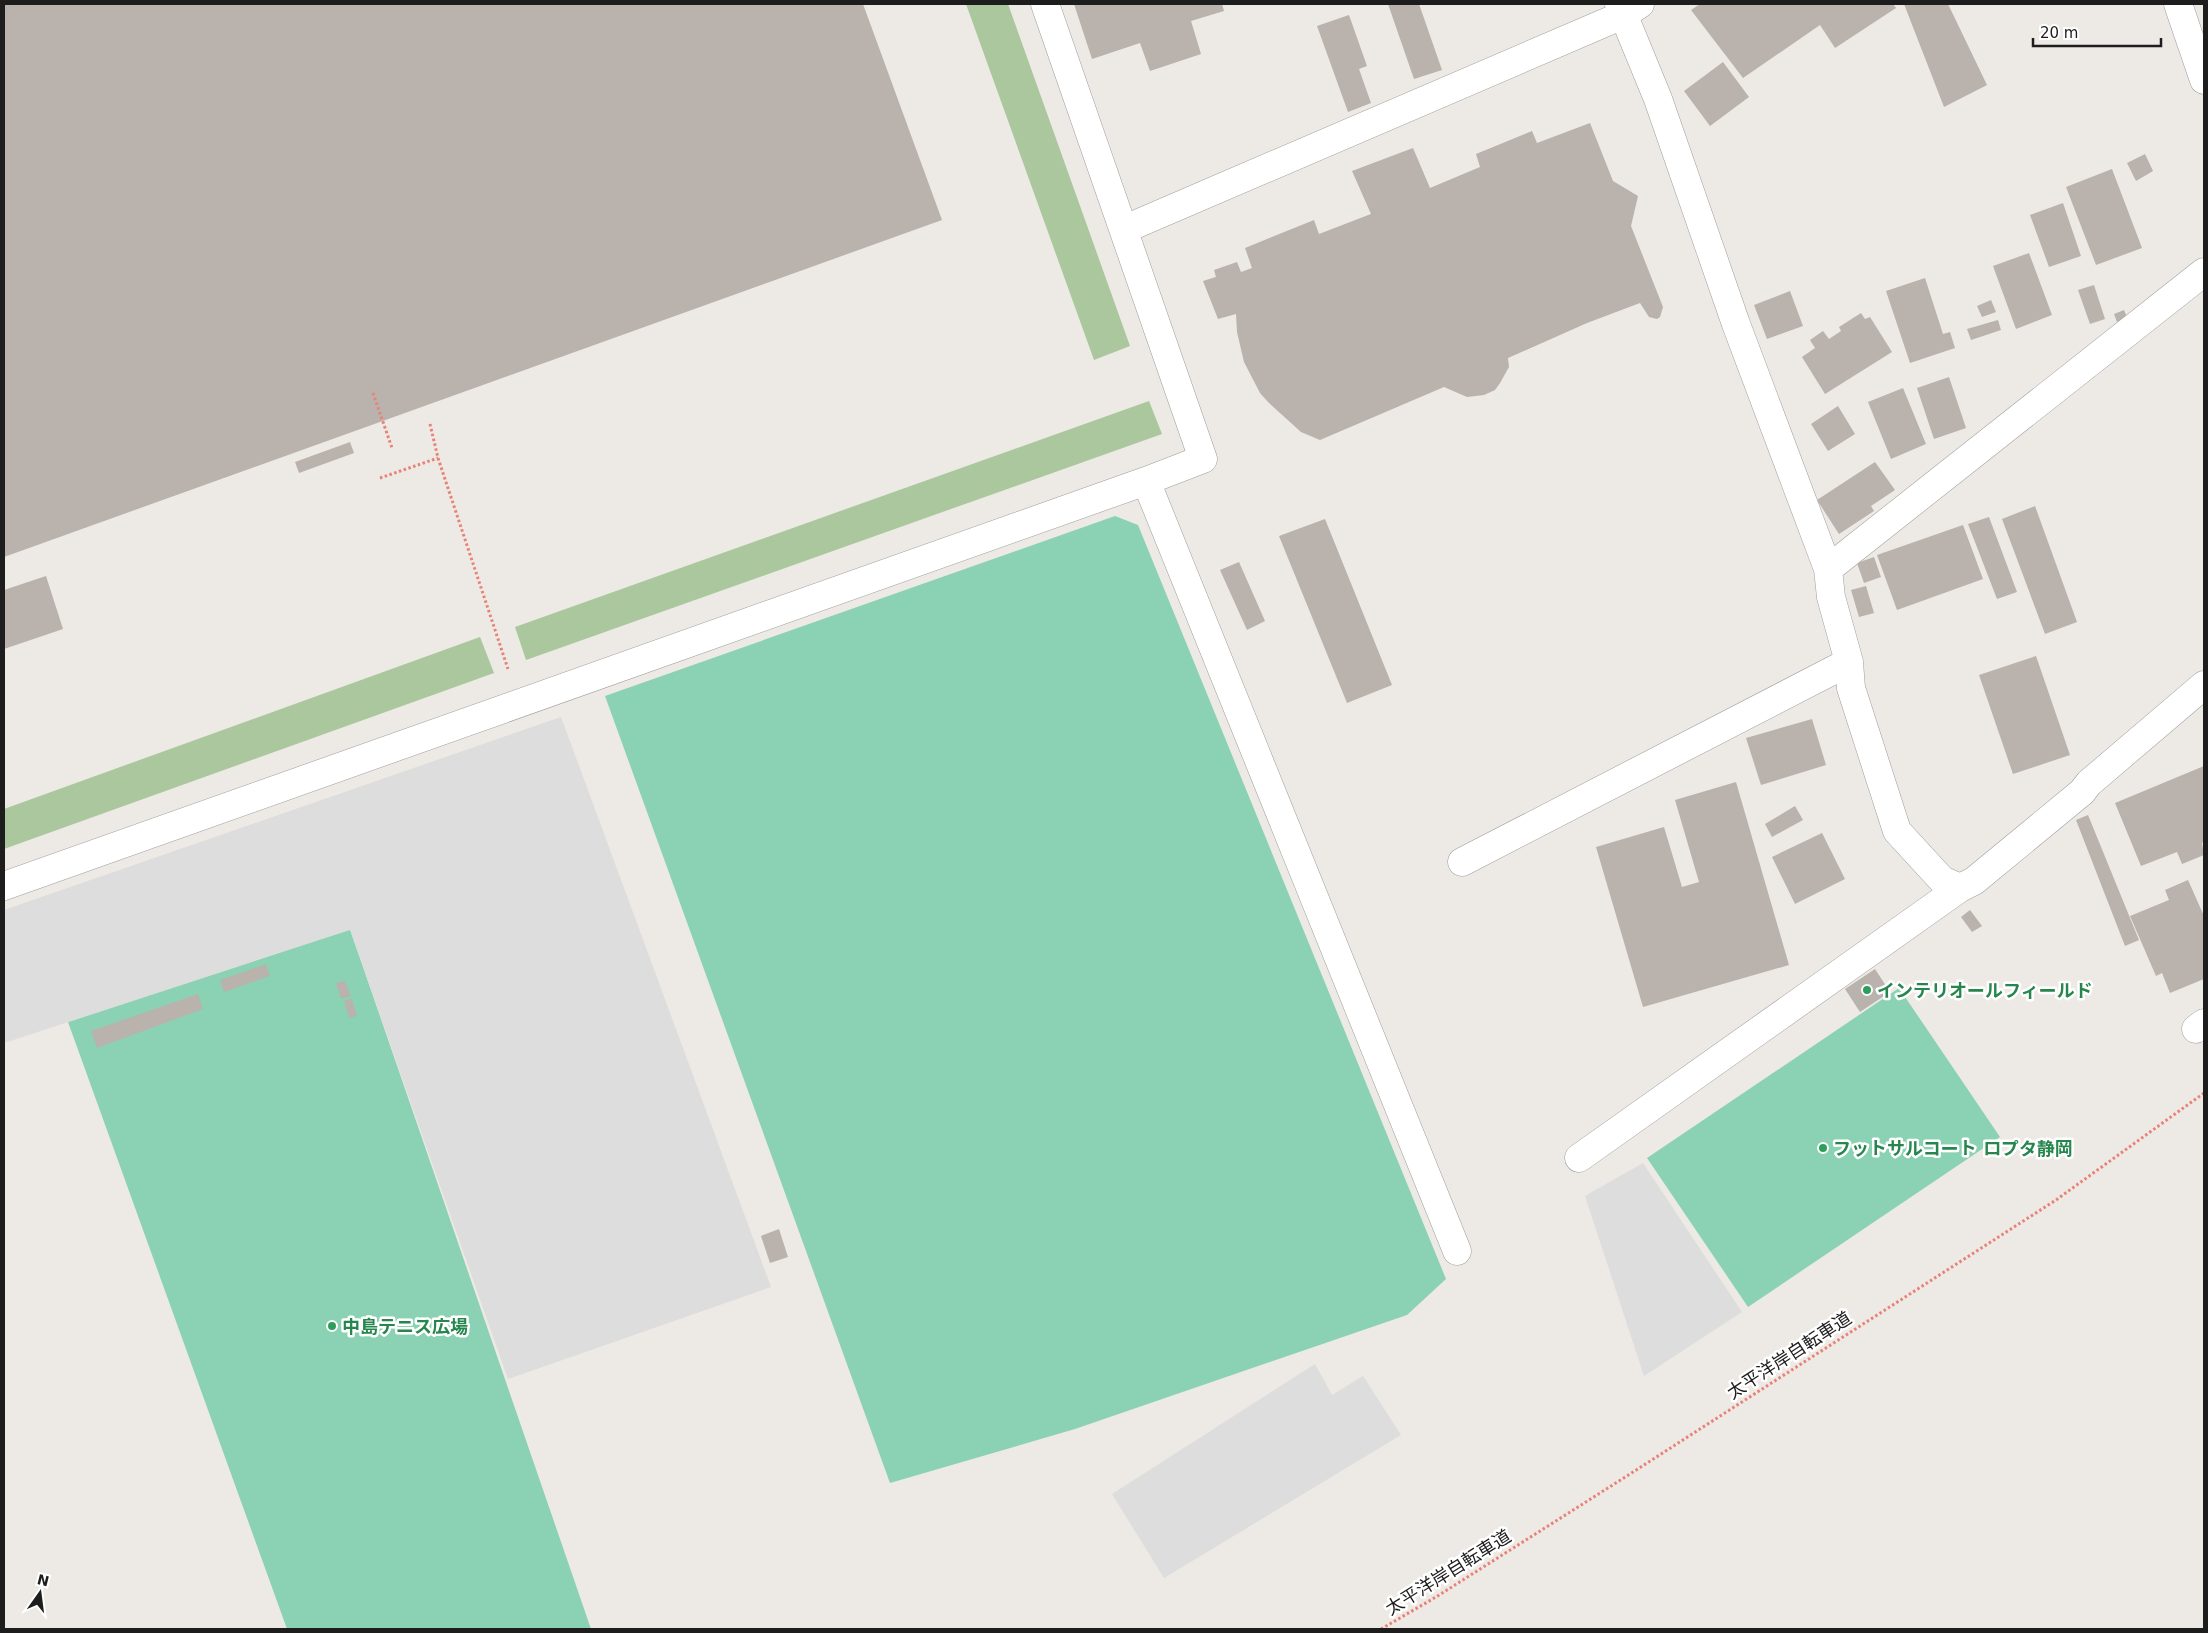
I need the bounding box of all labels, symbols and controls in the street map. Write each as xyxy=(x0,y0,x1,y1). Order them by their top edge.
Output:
scale bar xyxy=(2033,15,2160,47)
text: 20 m xyxy=(2040,24,2078,42)
place label: インテリオールフィールド xyxy=(1877,980,2093,1001)
marker: インテリオールフィールド xyxy=(1861,984,1873,996)
place label: フットサルコート ロプタ静岡 xyxy=(1833,1138,2073,1159)
marker: フットサルコート ロプタ静岡 xyxy=(1817,1142,1829,1154)
street label: 太平洋岸自転車道 xyxy=(1723,1307,1855,1403)
place label: 中島テニス広場 xyxy=(342,1316,468,1337)
marker: 中島テニス広場 xyxy=(326,1320,338,1332)
street label: 太平洋岸自転車道 xyxy=(1381,1525,1515,1619)
north arrow xyxy=(15,1568,65,1618)
text: N xyxy=(36,1571,51,1590)

